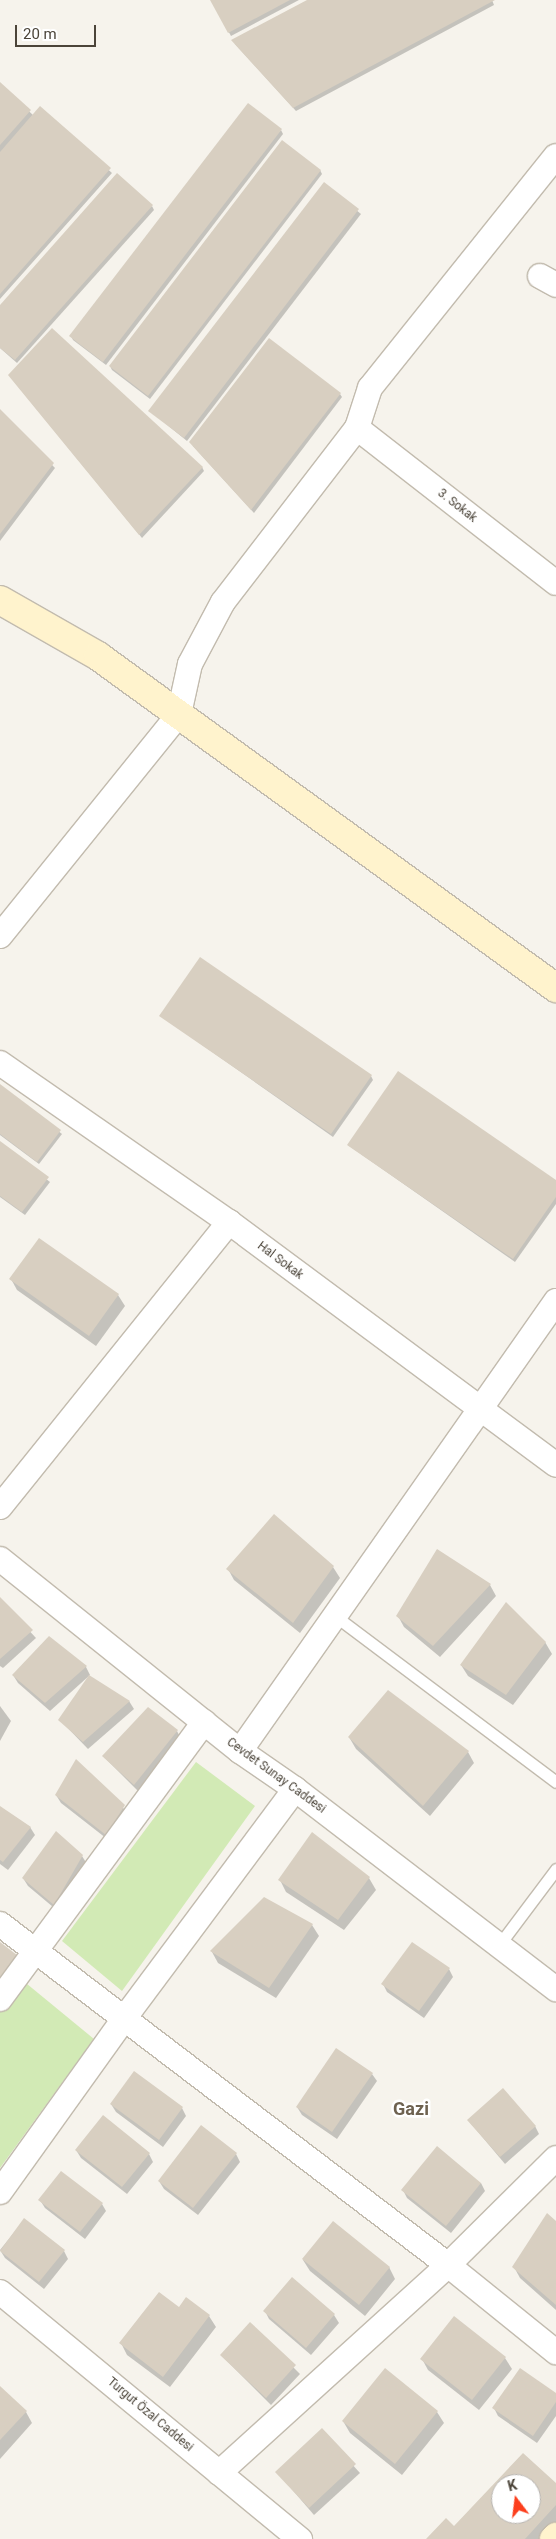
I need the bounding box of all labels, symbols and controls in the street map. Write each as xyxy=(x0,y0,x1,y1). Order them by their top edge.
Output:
scale bar xyxy=(18,15,99,47)
text: 20 m xyxy=(23,25,57,43)
street label: 3. Sokak xyxy=(435,486,479,526)
street label: Hal Sokak xyxy=(254,1239,306,1283)
street label: Cevdet Sunay Caddesi xyxy=(224,1735,328,1817)
district label: Gazi xyxy=(393,2098,429,2120)
street label: Turgut Özal Caddesi xyxy=(104,2375,196,2455)
north arrow xyxy=(491,2474,541,2524)
text: K xyxy=(506,2477,519,2494)

